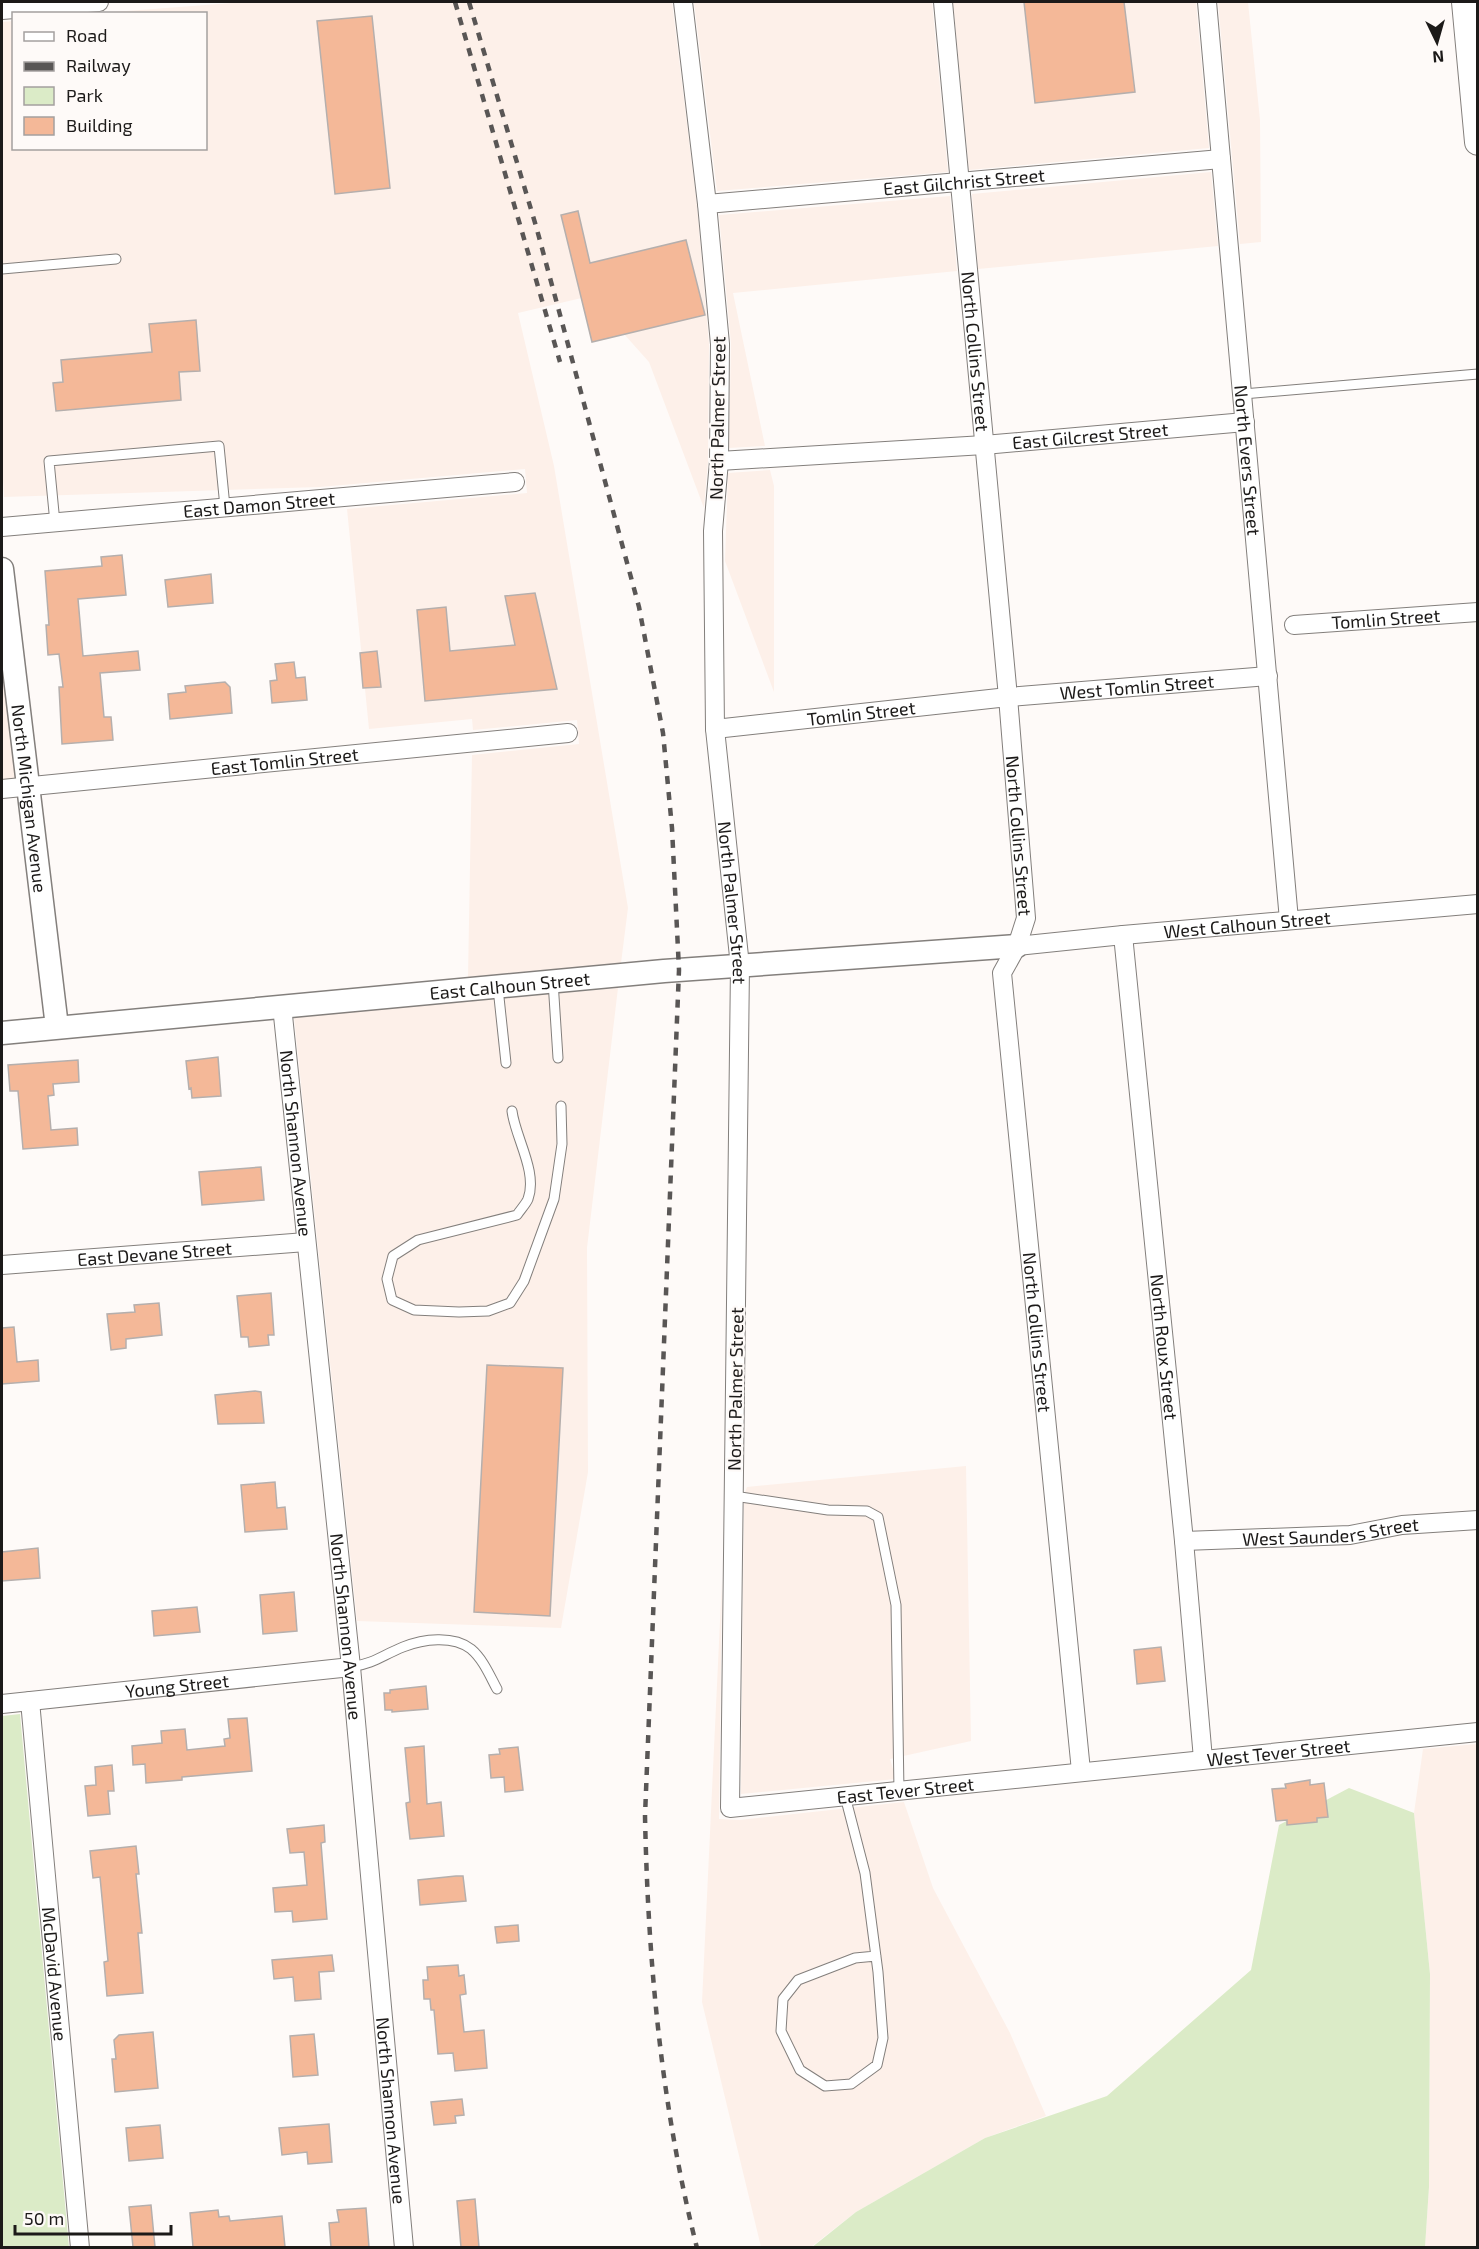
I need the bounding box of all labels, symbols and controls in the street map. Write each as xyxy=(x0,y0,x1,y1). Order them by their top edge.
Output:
legend xyxy=(12,12,207,150)
north arrow xyxy=(1407,12,1467,72)
text: Road xyxy=(66,24,107,46)
text: N xyxy=(1432,47,1445,67)
text: Railway xyxy=(66,54,131,76)
text: Park xyxy=(66,84,103,106)
text: Building xyxy=(66,114,133,136)
street label: East Gilchrist Street xyxy=(882,163,1046,200)
street label: North Collins Street xyxy=(957,270,994,433)
street label: North Palmer Street xyxy=(705,336,729,500)
street label: North Evers Street xyxy=(1230,384,1266,537)
street label: East Gilcrest Street xyxy=(1011,418,1169,453)
street label: East Damon Street xyxy=(182,487,336,522)
street label: Tomlin Street xyxy=(1331,604,1441,633)
street label: West Tomlin Street xyxy=(1059,669,1215,704)
street label: Tomlin Street xyxy=(806,696,917,730)
street label: North Michigan Avenue xyxy=(7,703,52,894)
street label: East Tomlin Street xyxy=(210,743,360,779)
street label: North Collins Street xyxy=(1002,754,1037,917)
street label: North Palmer Street xyxy=(714,820,751,984)
street label: West Calhoun Street xyxy=(1163,906,1331,942)
street label: East Calhoun Street xyxy=(429,967,591,1004)
street label: North Shannon Avenue xyxy=(276,1049,317,1238)
street label: East Devane Street xyxy=(76,1237,233,1270)
street label: North Collins Street xyxy=(1019,1251,1056,1413)
street label: North Roux Street xyxy=(1146,1273,1183,1421)
street label: North Palmer Street xyxy=(723,1307,747,1471)
street label: West Saunders Street xyxy=(1242,1513,1420,1550)
street label: North Shannon Avenue xyxy=(326,1532,367,1721)
street label: Young Street xyxy=(124,1669,230,1702)
street label: West Tever Street xyxy=(1206,1734,1351,1770)
street label: East Tever Street xyxy=(836,1772,975,1808)
street label: McDavid Avenue xyxy=(38,1906,72,2042)
street label: North Shannon Avenue xyxy=(372,2016,411,2205)
scale bar xyxy=(15,2198,171,2236)
text: 50 m xyxy=(24,2207,64,2229)

